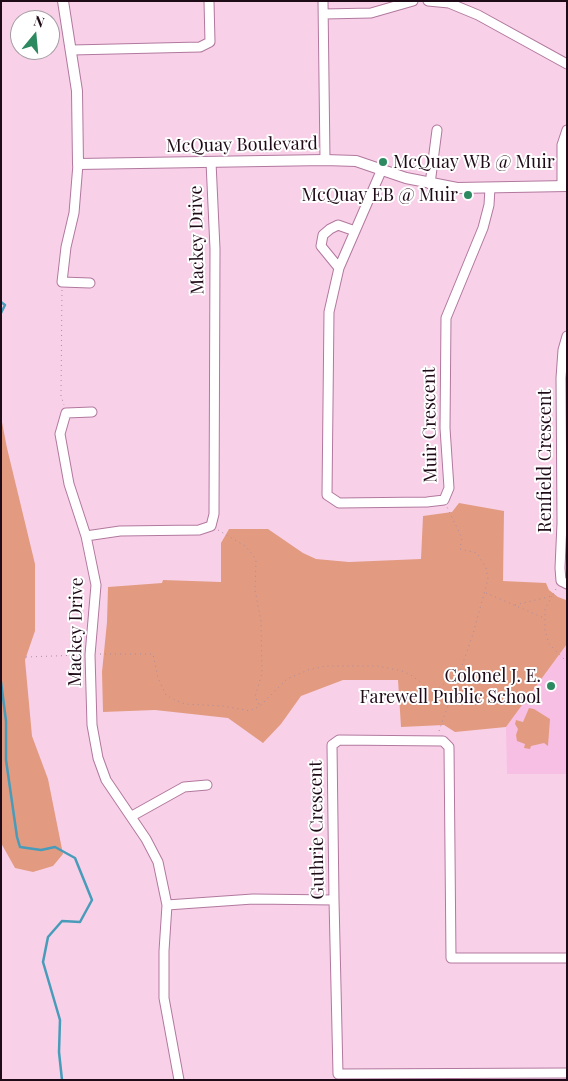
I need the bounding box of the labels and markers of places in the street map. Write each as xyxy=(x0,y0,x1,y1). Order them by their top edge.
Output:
place label: McQuay WB @ Muir xyxy=(393,151,555,173)
marker: McQuay WB @ Muir xyxy=(377,156,389,168)
place label: McQuay EB @ Muir xyxy=(302,184,458,206)
marker: McQuay EB @ Muir xyxy=(462,189,474,201)
place label: Colonel J. E. Farewell Public School xyxy=(359,665,541,708)
marker: Colonel J. E. Farewell Public School xyxy=(545,680,557,692)

